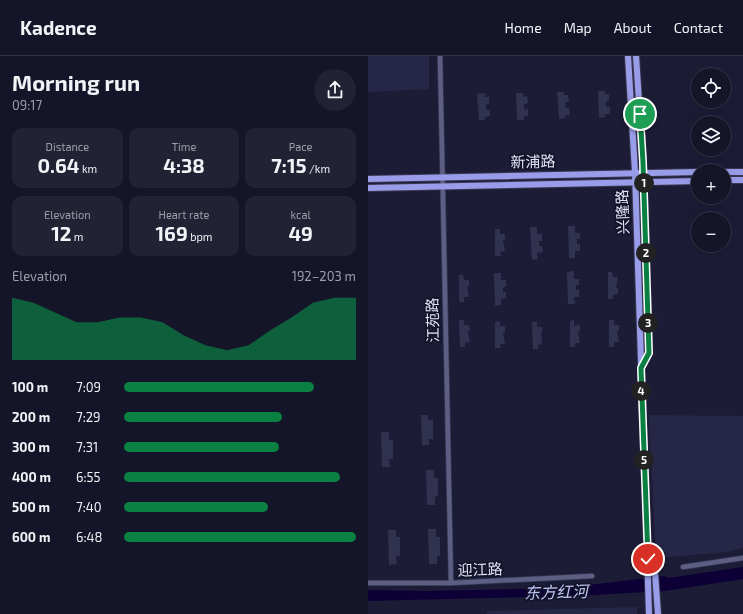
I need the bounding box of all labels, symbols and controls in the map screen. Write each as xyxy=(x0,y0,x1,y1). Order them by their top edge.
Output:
text: Kadence xyxy=(20,16,97,39)
text: Home xyxy=(505,19,542,36)
text: Map xyxy=(564,19,592,36)
text: About xyxy=(614,19,652,36)
text: Contact xyxy=(674,19,723,36)
map controls xyxy=(691,68,731,252)
button: locate xyxy=(691,68,731,108)
text: Morning run xyxy=(12,69,140,95)
button: share xyxy=(314,69,356,111)
text: 09:17 xyxy=(12,97,42,113)
pin xyxy=(623,97,657,131)
icon: arrive xyxy=(629,103,651,125)
button: layers xyxy=(691,116,731,156)
text: Distance xyxy=(46,140,89,153)
text: Time xyxy=(172,140,196,153)
text: Pace xyxy=(289,140,313,153)
street label: 新浦路 xyxy=(510,152,556,170)
text: 0.64 xyxy=(37,153,80,177)
text: 4:38 xyxy=(163,153,205,177)
text: 7:15 xyxy=(271,153,307,177)
text: km xyxy=(80,162,97,175)
text: /km xyxy=(307,162,330,175)
button: + xyxy=(691,164,731,204)
pin: 1 xyxy=(634,173,654,193)
text: 1 xyxy=(642,176,646,189)
street label: 兴隆路 xyxy=(612,189,632,235)
text: Elevation xyxy=(44,208,91,221)
text: Heart rate xyxy=(159,208,209,221)
text: kcal xyxy=(291,208,311,221)
button: − xyxy=(691,212,731,252)
text: 12 xyxy=(51,221,71,245)
text: 169 xyxy=(155,221,188,245)
text: 49 xyxy=(288,221,313,245)
text: m xyxy=(71,230,84,243)
text: bpm xyxy=(188,230,212,243)
pin: 2 xyxy=(636,243,656,263)
text: 2 xyxy=(643,246,649,259)
text: Elevation xyxy=(12,268,67,284)
text: 192–203 m xyxy=(292,268,356,284)
street label: 江苑路 xyxy=(423,297,441,343)
pin: 3 xyxy=(638,313,658,333)
text: 3 xyxy=(645,316,651,329)
text: 100 m xyxy=(12,379,48,395)
text: 7:09 xyxy=(76,379,101,395)
pin: 4 xyxy=(631,381,651,401)
text: 4 xyxy=(637,384,645,397)
text: 200 m xyxy=(12,409,50,425)
text: 7:29 xyxy=(76,409,100,425)
text: 300 m xyxy=(12,439,50,455)
text: 7:31 xyxy=(76,439,98,455)
pin: 5 xyxy=(634,450,654,470)
text: 5 xyxy=(641,453,647,466)
text: 400 m xyxy=(12,469,51,485)
text: 6:55 xyxy=(76,469,100,485)
text: 500 m xyxy=(12,499,50,515)
text: 7:40 xyxy=(76,499,102,515)
text: 600 m xyxy=(12,529,50,545)
text: 6:48 xyxy=(76,529,102,545)
pin xyxy=(631,542,665,576)
icon: check xyxy=(637,548,659,570)
street label: 迎江路 xyxy=(457,559,503,579)
water label: 东方红河 xyxy=(524,581,591,602)

